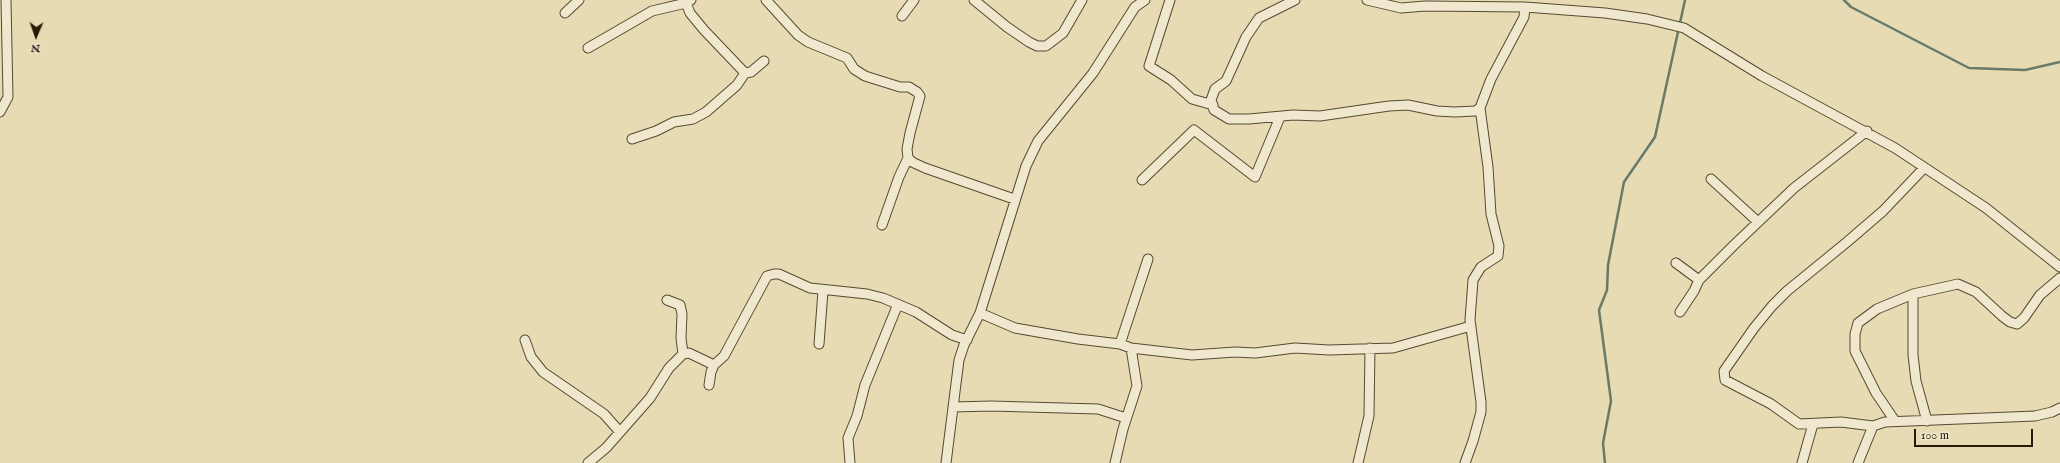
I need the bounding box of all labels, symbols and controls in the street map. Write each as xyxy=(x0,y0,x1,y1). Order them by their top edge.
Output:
north arrow xyxy=(16,16,56,56)
text: N xyxy=(31,41,41,55)
scale bar xyxy=(1916,421,2035,447)
text: 100 m xyxy=(1921,428,1949,443)

